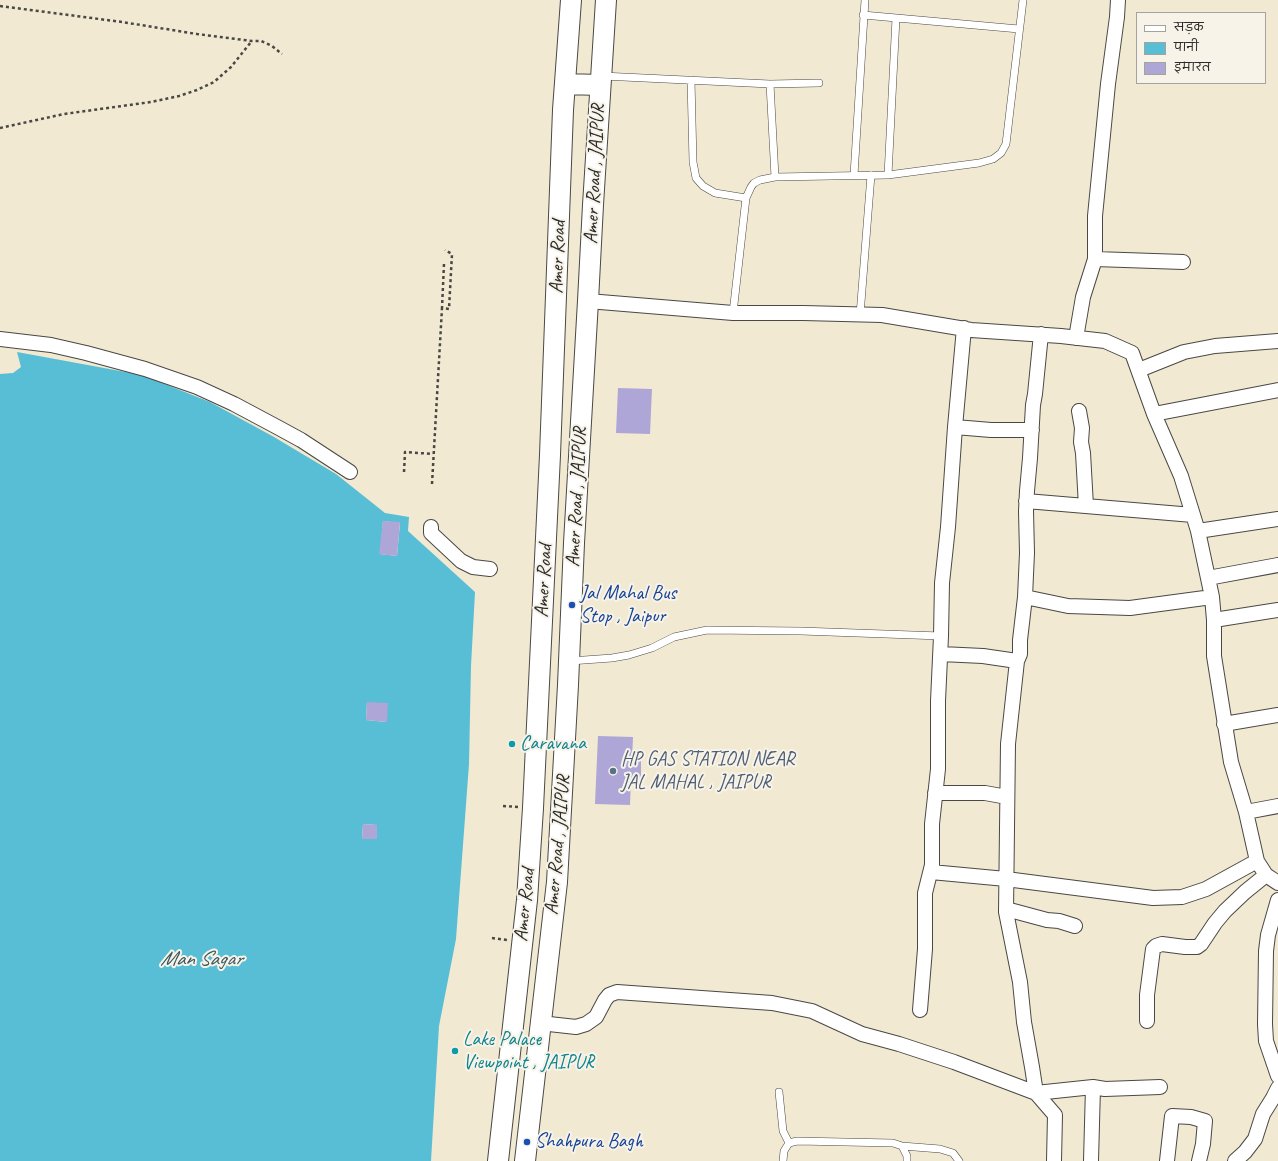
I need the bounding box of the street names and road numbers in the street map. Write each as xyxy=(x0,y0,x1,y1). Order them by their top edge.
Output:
street label: Amer Road , JAIPUR xyxy=(579,103,611,245)
street label: Amer Road xyxy=(545,220,571,294)
street label: Amer Road , JAIPUR xyxy=(561,426,593,568)
street label: Amer Road xyxy=(530,544,558,618)
street label: Amer Road , JAIPUR xyxy=(540,774,576,916)
street label: Amer Road xyxy=(509,867,541,943)

